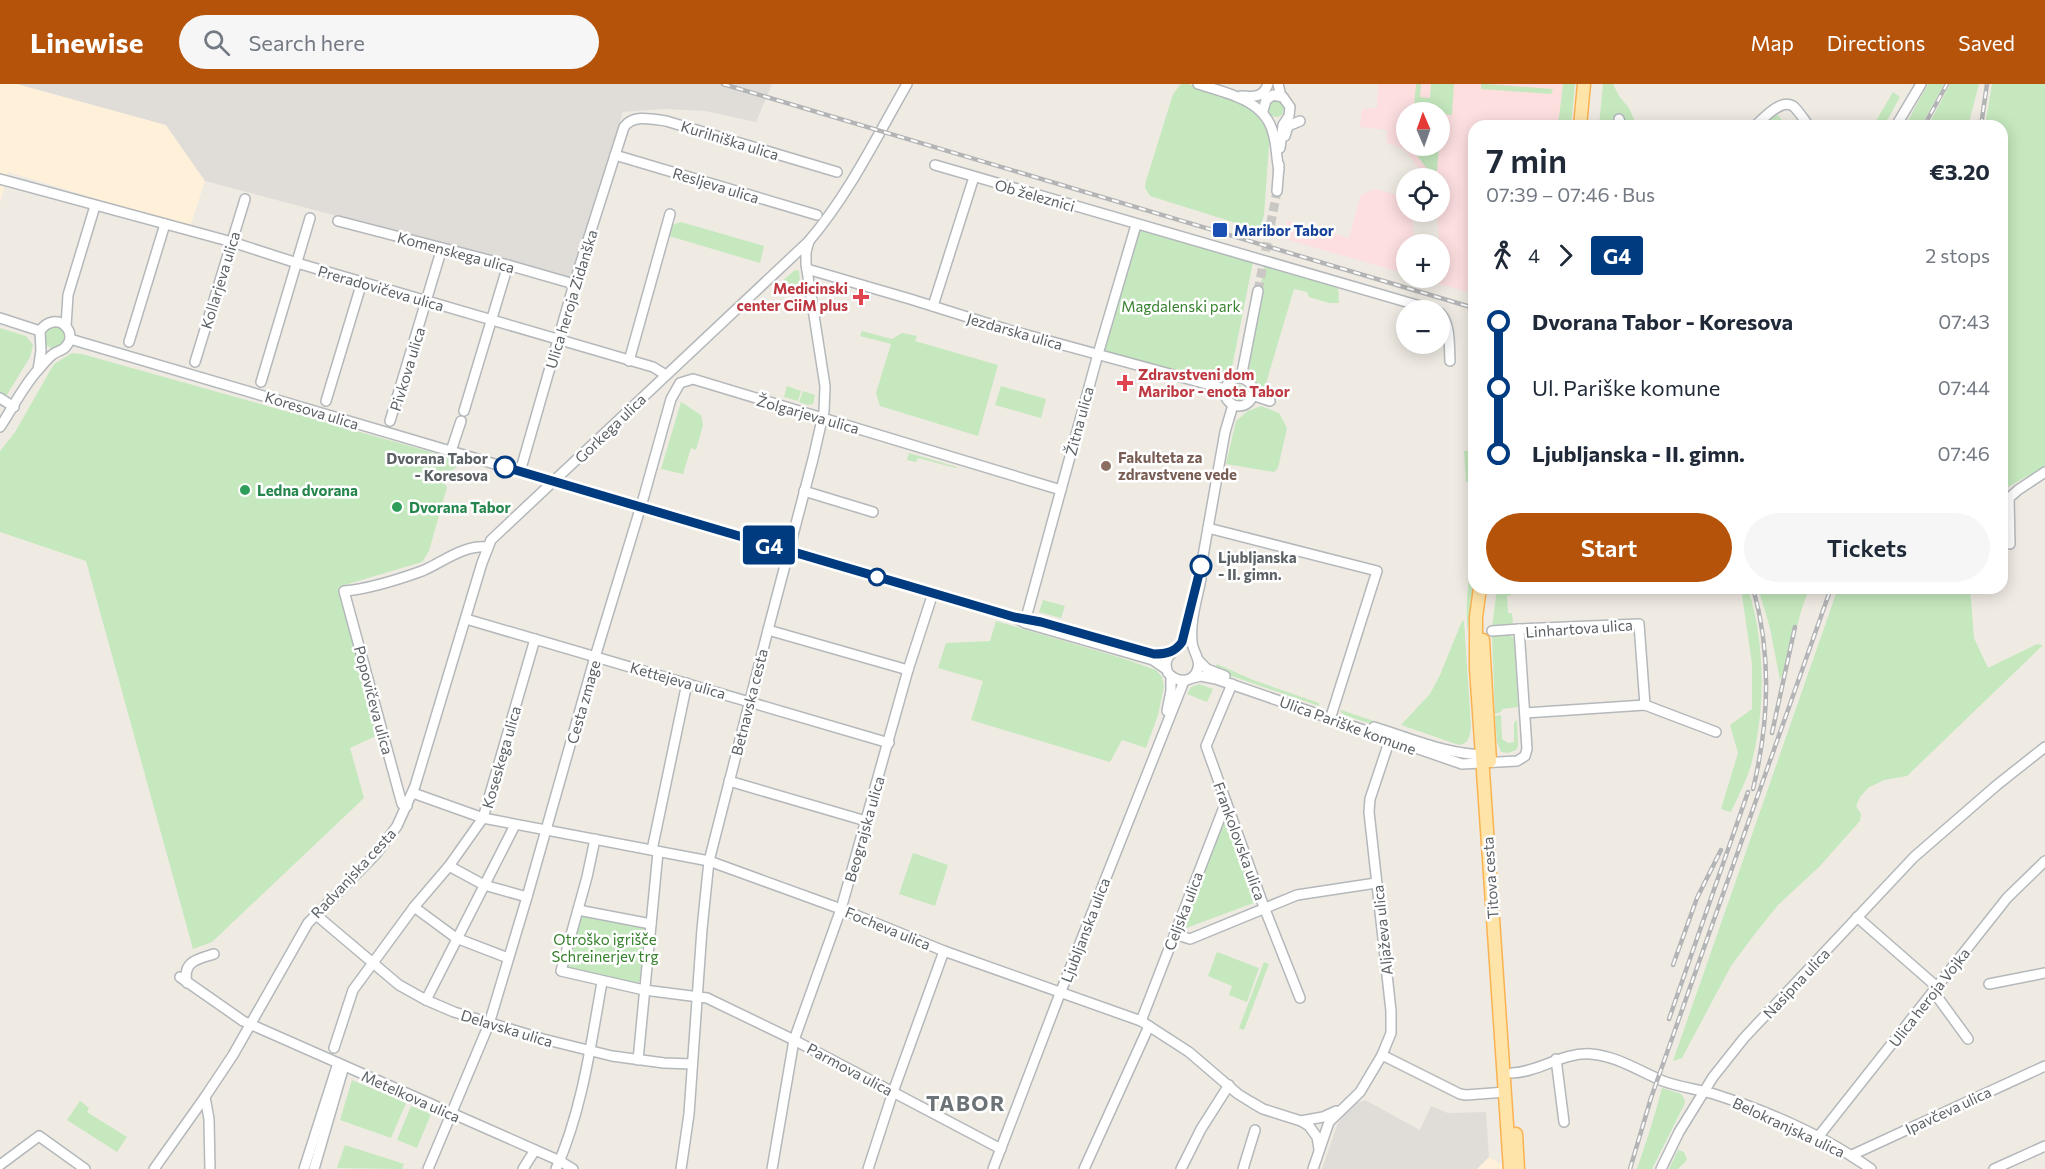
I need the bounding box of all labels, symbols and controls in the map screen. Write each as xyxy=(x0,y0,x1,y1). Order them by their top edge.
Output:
search box xyxy=(179,15,599,69)
text: Linewise xyxy=(30,25,143,59)
icon: search xyxy=(200,26,233,59)
text: Search here xyxy=(248,29,365,56)
text: Map xyxy=(1751,30,1794,55)
text: Directions xyxy=(1827,30,1925,55)
text: Saved xyxy=(1958,30,2015,55)
north arrow xyxy=(1396,102,1450,156)
map controls xyxy=(1396,102,1450,354)
street label: Kurilniška ulica xyxy=(679,117,781,163)
text: 7 min xyxy=(1486,139,1567,180)
text: €3.20 xyxy=(1929,158,1990,185)
street label: Resljeva ulica xyxy=(671,163,761,207)
button: locate xyxy=(1396,168,1450,222)
street label: Ob železnici xyxy=(993,175,1077,215)
text: 07:39 – 07:46 · Bus xyxy=(1486,182,1655,206)
marker: Maribor Tabor xyxy=(1211,221,1229,239)
place label: Maribor Tabor xyxy=(1234,221,1334,239)
street label: Ulica heroja Zidanška xyxy=(541,227,601,371)
street label: Komenskega ulica xyxy=(395,228,517,276)
street label: Kollarjeva ulica xyxy=(197,229,243,331)
button: + xyxy=(1396,234,1450,288)
icon: walk xyxy=(1486,239,1519,272)
icon: forward xyxy=(1549,239,1582,272)
text: 4 xyxy=(1528,243,1540,267)
text: G4 xyxy=(1603,243,1631,268)
text: 2 stops xyxy=(1925,243,1990,267)
street label: Preradovičeva ulica xyxy=(316,261,446,315)
place label: Medicinski center CiiM plus xyxy=(736,279,848,314)
marker: Medicinski center CiiM plus xyxy=(852,288,870,306)
park label: Magdalenski park xyxy=(1121,297,1241,315)
button: − xyxy=(1396,300,1450,354)
text: Dvorana Tabor - Koresova xyxy=(1532,308,1793,335)
street label: Jezdarska ulica xyxy=(965,309,1065,353)
text: 07:43 xyxy=(1938,309,1990,333)
street label: Pivkova ulica xyxy=(386,325,428,413)
place label: Zdravstveni dom Maribor - enota Tabor xyxy=(1138,365,1290,400)
marker: Zdravstveni dom Maribor - enota Tabor xyxy=(1116,374,1134,392)
text: Ul. Pariške komune xyxy=(1532,374,1720,401)
text: 07:44 xyxy=(1938,375,1990,399)
street label: Žitna ulica xyxy=(1060,384,1097,457)
street label: Koresova ulica xyxy=(263,387,361,433)
street label: Gorkega ulica xyxy=(571,390,649,466)
street label: Žolgarjeva ulica xyxy=(755,390,862,437)
text: Ljubljanska - II. gimn. xyxy=(1532,440,1745,467)
text: 07:46 xyxy=(1938,441,1990,465)
place label: Fakulteta za zdravstvene vede xyxy=(1118,448,1237,483)
place label: Dvorana Tabor - Koresova xyxy=(386,449,488,484)
marker: Dvorana Tabor - Koresova xyxy=(494,456,516,478)
marker: Fakulteta za zdravstvene vede xyxy=(1099,459,1113,473)
place label: Ledna dvorana xyxy=(257,481,358,499)
marker: Ledna dvorana xyxy=(238,483,252,497)
place label: Dvorana Tabor xyxy=(409,498,511,516)
marker: Dvorana Tabor xyxy=(390,500,404,514)
button: Start xyxy=(1486,513,1732,582)
button: Tickets xyxy=(1744,513,1990,582)
line badge: G4 xyxy=(742,526,796,564)
text: G4 xyxy=(755,533,783,558)
place label: Ljubljanska - II. gimn. xyxy=(1218,548,1297,583)
marker: Ljubljanska - II. gimn. xyxy=(1190,555,1212,577)
unlabelled marker xyxy=(868,568,886,586)
street label: Linhartova ulica xyxy=(1525,615,1633,641)
street label: Popovičeva ulica xyxy=(351,644,397,756)
street label: Betnavska cesta xyxy=(727,647,771,757)
street label: Cesta zmage xyxy=(562,658,604,746)
street label: Kettejeva ulica xyxy=(628,658,728,702)
street label: Ulica Pariške komune xyxy=(1277,692,1419,758)
street label: Koseskega ulica xyxy=(478,704,524,810)
street label: Beograjska ulica xyxy=(840,774,888,884)
street label: Frankolovska ulica xyxy=(1210,779,1270,903)
street label: Radvanjska cesta xyxy=(307,824,399,922)
street label: Titova cesta xyxy=(1478,836,1502,920)
street label: Celjska ulica xyxy=(1160,869,1206,953)
street label: Ljubljanska ulica xyxy=(1057,875,1113,985)
street label: Aljaževa ulica xyxy=(1368,884,1396,976)
street label: Focheva ulica xyxy=(843,903,933,953)
park label: Otroško igrišče Schreinerjev trg xyxy=(551,930,659,965)
street label: Nasipna ulica xyxy=(1759,944,1833,1022)
street label: Ulica heroja Vojka xyxy=(1885,944,1973,1050)
street label: Delavska ulica xyxy=(459,1005,555,1051)
street label: Parmova ulica xyxy=(804,1039,896,1099)
street label: Metelkova ulica xyxy=(359,1066,463,1126)
street label: Ipavčeva ulica xyxy=(1902,1082,1994,1138)
district label: TABOR xyxy=(926,1090,1006,1115)
street label: Belokranjska ulica xyxy=(1730,1093,1848,1161)

